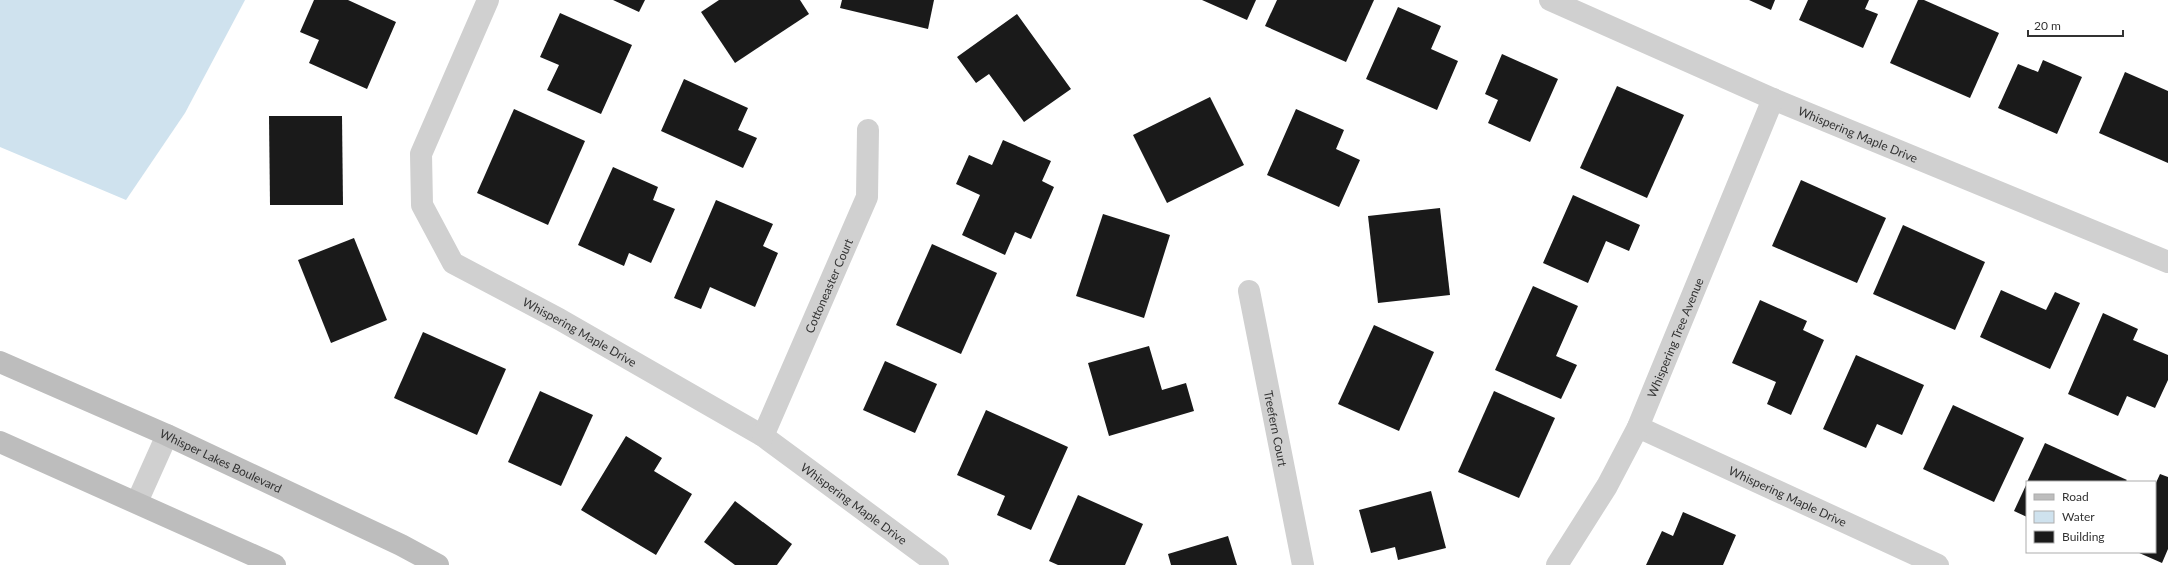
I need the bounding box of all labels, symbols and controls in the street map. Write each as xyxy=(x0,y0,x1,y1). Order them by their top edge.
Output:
scale bar xyxy=(2028,12,2123,38)
text: 20 m xyxy=(2034,18,2061,33)
street label: Whispering Maple Drive xyxy=(1796,103,1920,165)
street label: Cottoneaster Court xyxy=(801,235,856,335)
street label: Whispering Tree Avenue xyxy=(1644,275,1706,400)
street label: Whispering Maple Drive xyxy=(520,294,639,370)
street label: Treefern Court xyxy=(1261,389,1291,468)
street label: Whisper Lakes Boulevard xyxy=(158,425,285,496)
street label: Whispering Maple Drive xyxy=(798,459,910,547)
street label: Whispering Maple Drive xyxy=(1727,462,1849,530)
legend xyxy=(2026,481,2156,553)
text: Road xyxy=(2062,489,2089,504)
text: Water xyxy=(2062,509,2095,524)
text: Building xyxy=(2062,529,2105,544)

